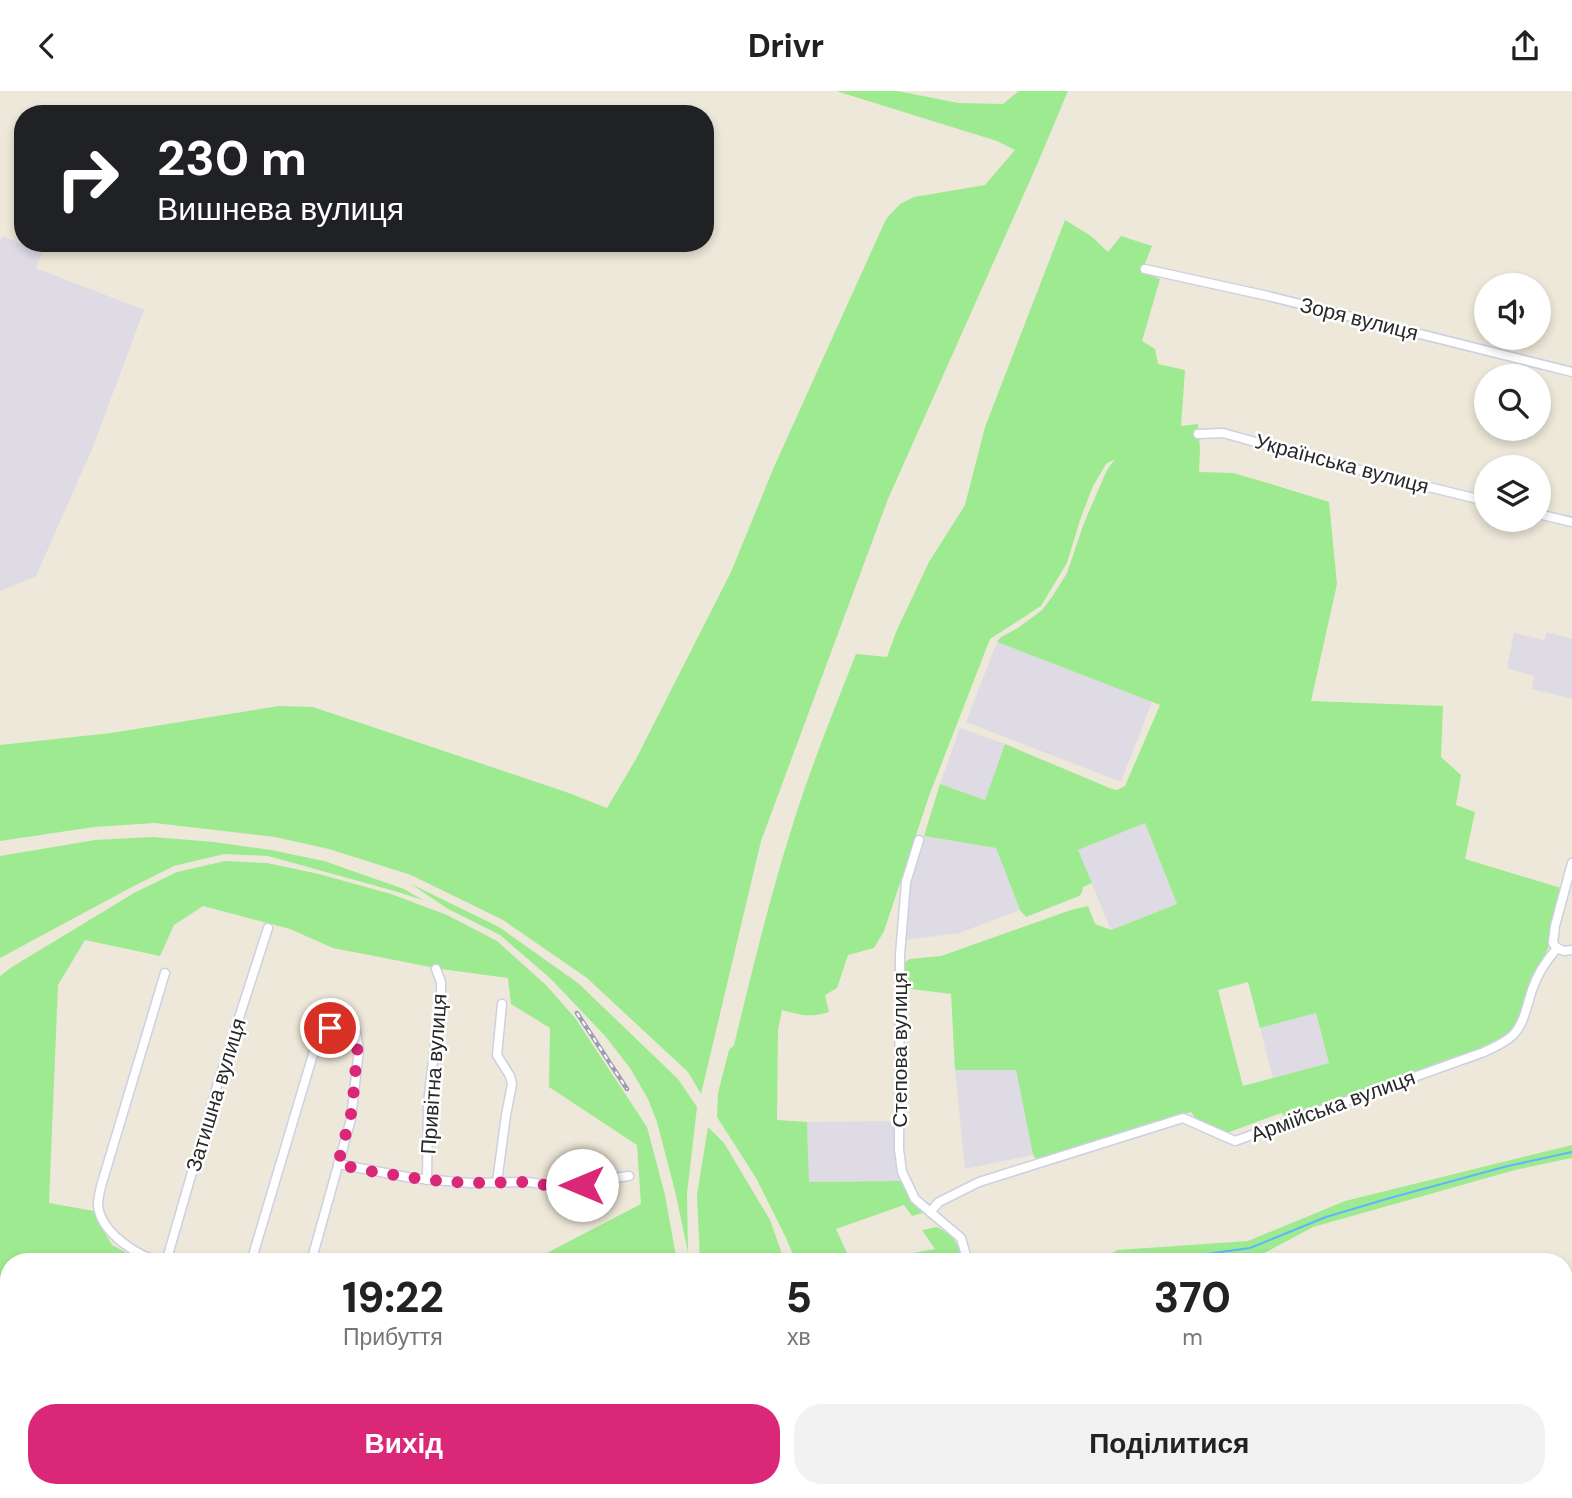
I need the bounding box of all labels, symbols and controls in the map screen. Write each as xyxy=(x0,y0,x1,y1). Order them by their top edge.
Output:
text: Drivr xyxy=(748,25,824,67)
icon: back xyxy=(28,27,66,65)
icon: share xyxy=(1506,27,1544,65)
text: 230 m xyxy=(157,126,307,190)
icon: right xyxy=(42,133,133,224)
text: Вишнева вулиця xyxy=(157,188,404,230)
map controls xyxy=(1474,273,1551,532)
button: sound xyxy=(1474,273,1551,350)
street label: Зоря вулиця xyxy=(1297,291,1421,347)
button: search xyxy=(1474,364,1551,441)
street label: Українська вулиця xyxy=(1252,427,1432,501)
button: layers xyxy=(1474,455,1551,532)
street label: Степова вулиця xyxy=(886,972,914,1128)
street label: Привітна вулиця xyxy=(414,993,454,1155)
pin xyxy=(300,998,360,1058)
icon: arrive xyxy=(311,1009,349,1047)
street label: Затишна вулиця xyxy=(179,1015,253,1175)
street label: Армійська вулиця xyxy=(1247,1063,1419,1149)
position arrow xyxy=(545,1148,619,1222)
text: 19:22 xyxy=(342,1270,444,1325)
text: 5 xyxy=(786,1270,812,1325)
text: 370 xyxy=(1154,1270,1231,1325)
text: Прибуття xyxy=(343,1322,443,1352)
text: хв xyxy=(787,1322,811,1352)
text: m xyxy=(1182,1322,1203,1352)
button: Вихід xyxy=(28,1404,780,1484)
button: Поділитися xyxy=(794,1404,1545,1484)

